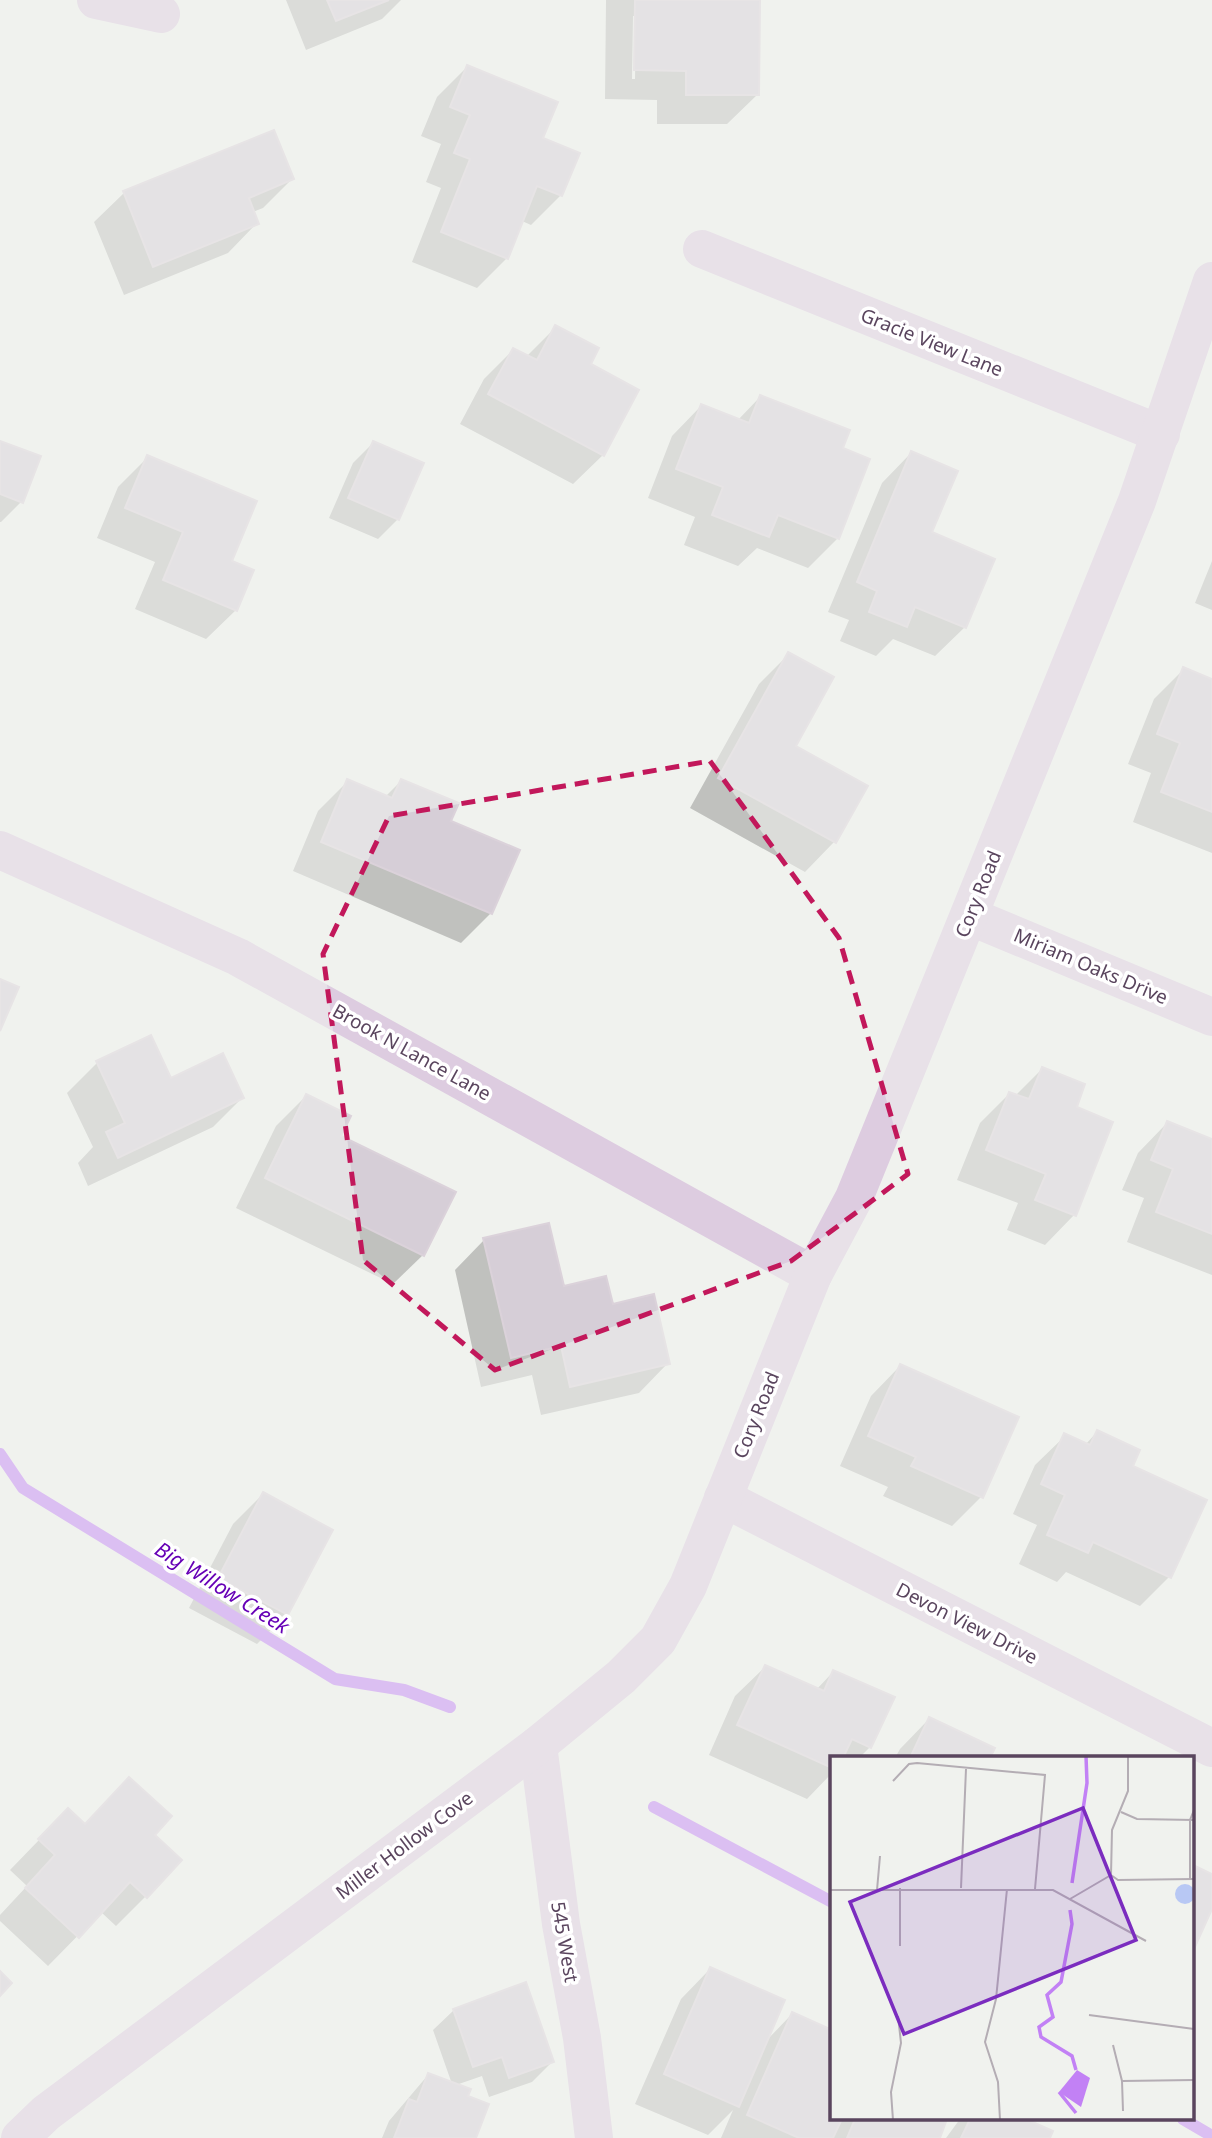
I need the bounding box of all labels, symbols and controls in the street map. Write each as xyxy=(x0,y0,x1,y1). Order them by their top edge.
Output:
street label: Gracie View Lane xyxy=(857,302,1007,382)
street label: Cory Road xyxy=(949,847,1007,941)
street label: Miriam Oaks Drive xyxy=(1010,922,1172,1010)
street label: Brook N Lance Lane xyxy=(328,998,496,1106)
street label: Cory Road xyxy=(727,1368,785,1462)
water label: Big Willow Creek xyxy=(150,1535,296,1641)
street label: Devon View Drive xyxy=(892,1576,1042,1670)
inset map xyxy=(830,1756,1194,2120)
street label: Miller Hollow Cove xyxy=(330,1785,478,1905)
street label: 545 West xyxy=(545,1900,585,1985)

